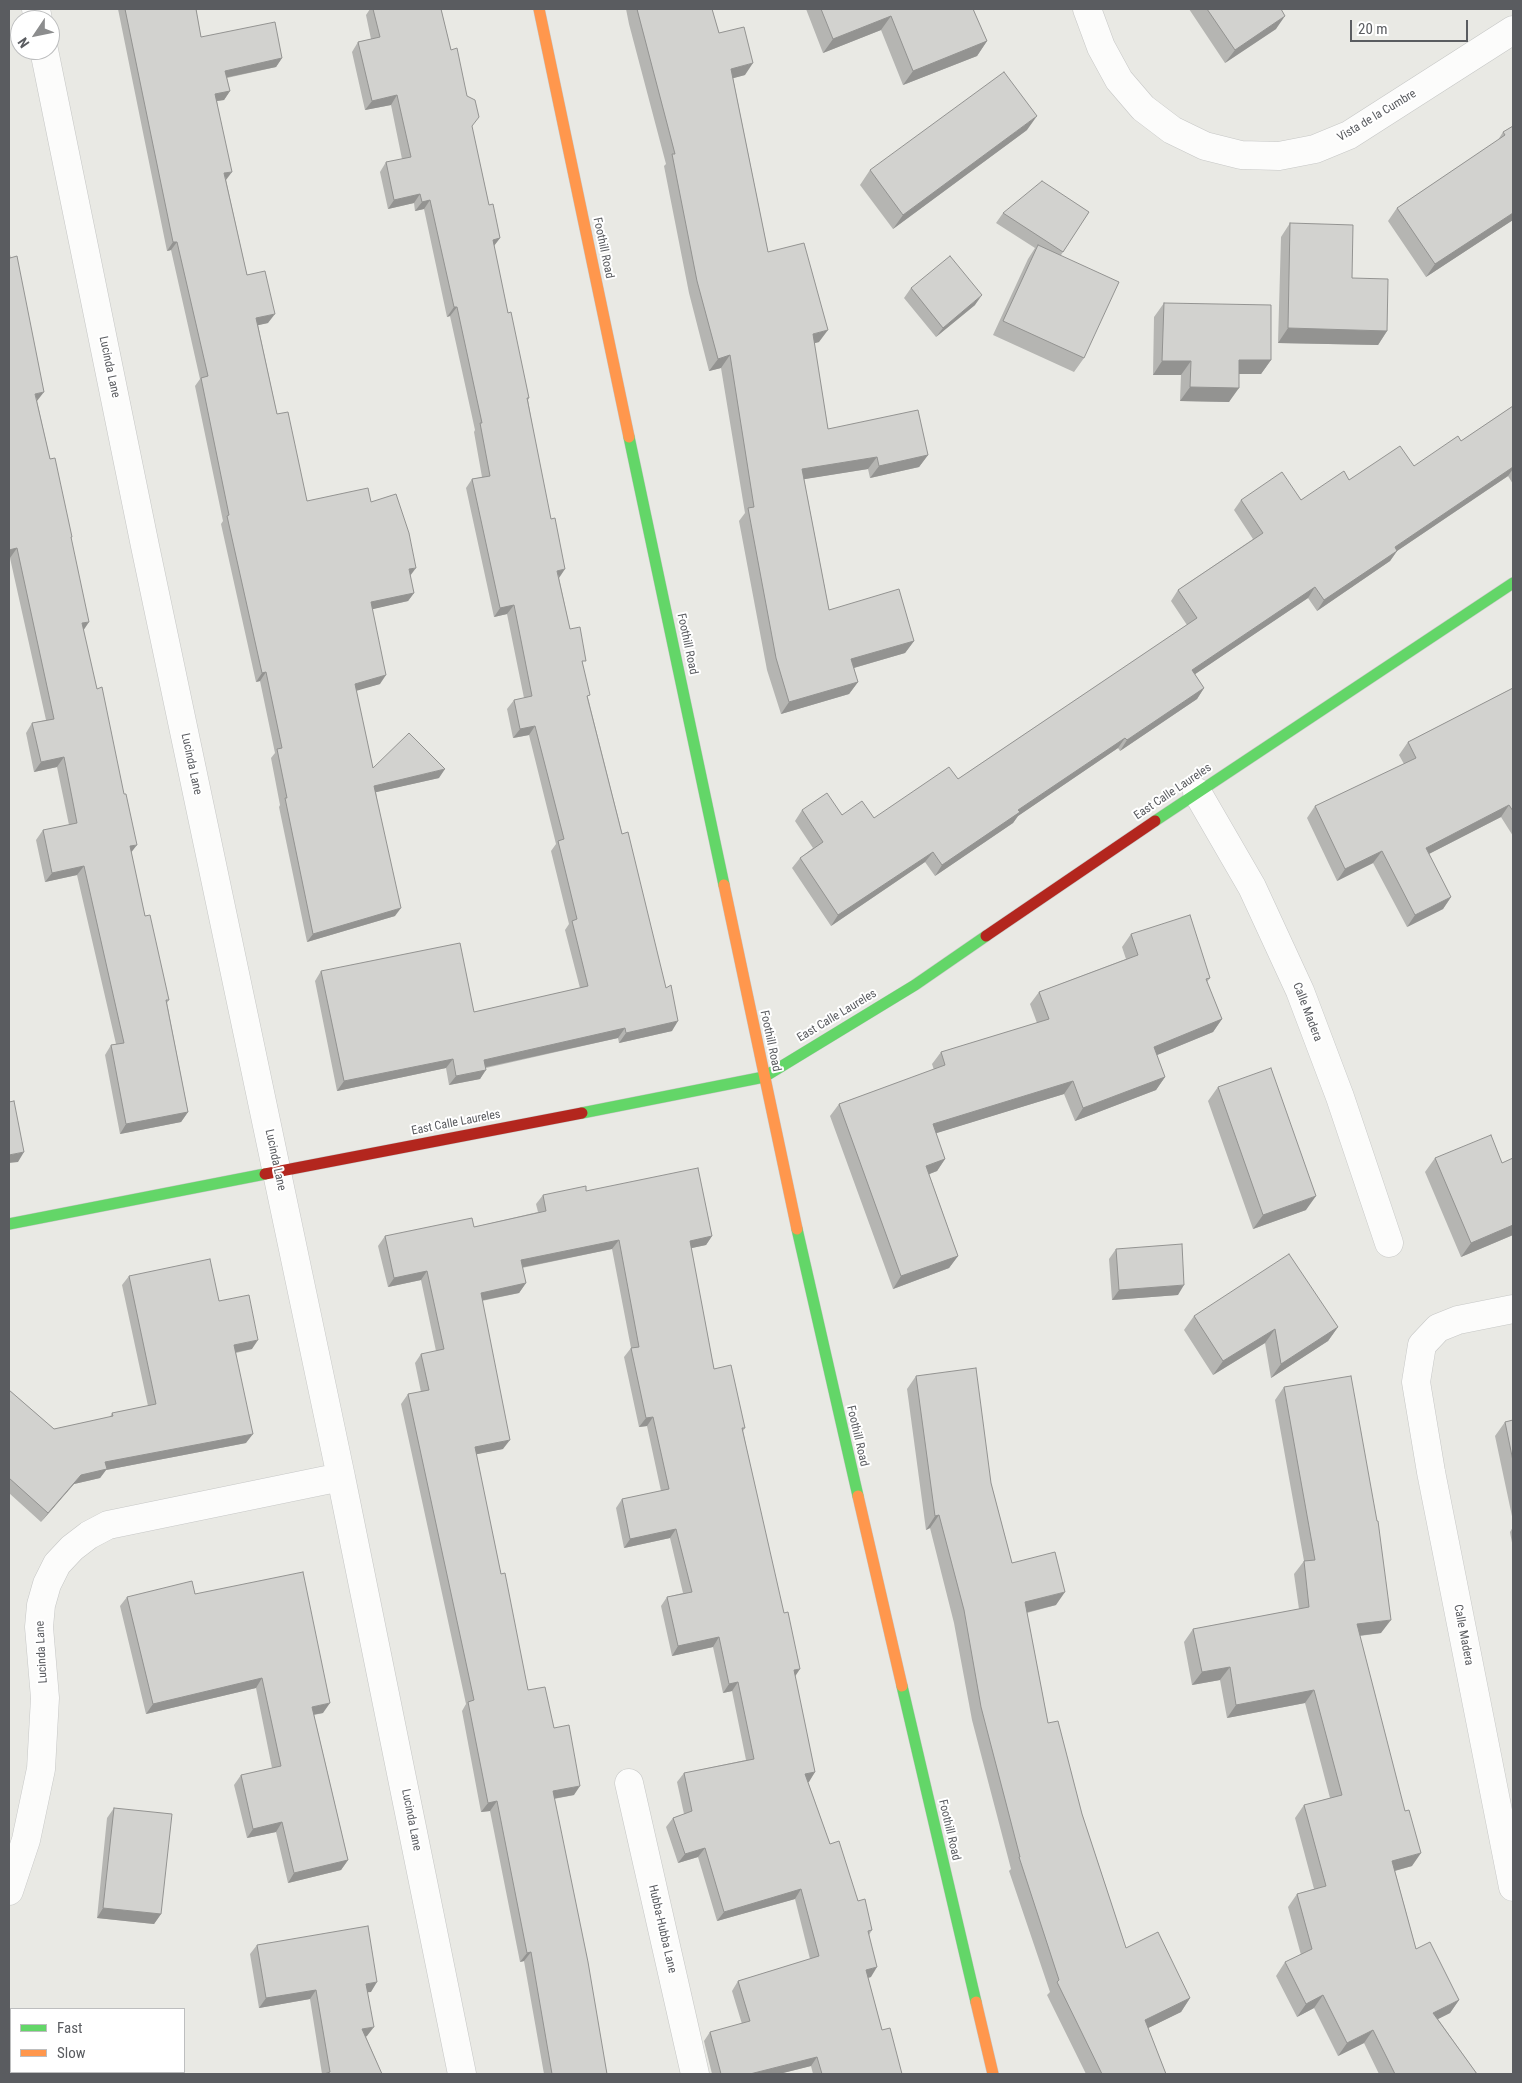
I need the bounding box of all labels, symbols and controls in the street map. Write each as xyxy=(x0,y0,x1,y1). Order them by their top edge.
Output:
north arrow xyxy=(10,10,60,60)
scale bar xyxy=(1352,10,1470,42)
text: 20 m xyxy=(1358,20,1388,38)
text: N xyxy=(14,35,32,51)
street label: Vista de la Cumbre xyxy=(1335,87,1419,145)
street label: Foothill Road xyxy=(589,216,617,280)
street label: Lucinda Lane xyxy=(95,335,123,399)
street label: Foothill Road xyxy=(673,612,701,676)
street label: Lucinda Lane xyxy=(177,732,205,796)
street label: East Calle Laureles xyxy=(1132,761,1214,823)
street label: Calle Madera xyxy=(1289,980,1325,1044)
street label: East Calle Laureles xyxy=(795,987,879,1045)
street label: Foothill Road xyxy=(756,1009,784,1073)
street label: East Calle Laureles xyxy=(410,1107,502,1139)
street label: Lucinda Lane xyxy=(261,1128,289,1192)
street label: Foothill Road xyxy=(843,1404,871,1468)
street label: Calle Madera xyxy=(1450,1603,1476,1667)
street label: Lucinda Lane xyxy=(33,1620,51,1684)
street label: Lucinda Lane xyxy=(398,1788,424,1852)
street label: Foothill Road xyxy=(935,1798,963,1862)
street label: Hubba-Hubba Lane xyxy=(645,1883,679,1975)
legend xyxy=(10,2008,185,2073)
text: Fast xyxy=(57,2019,82,2037)
text: Slow xyxy=(57,2044,86,2062)

